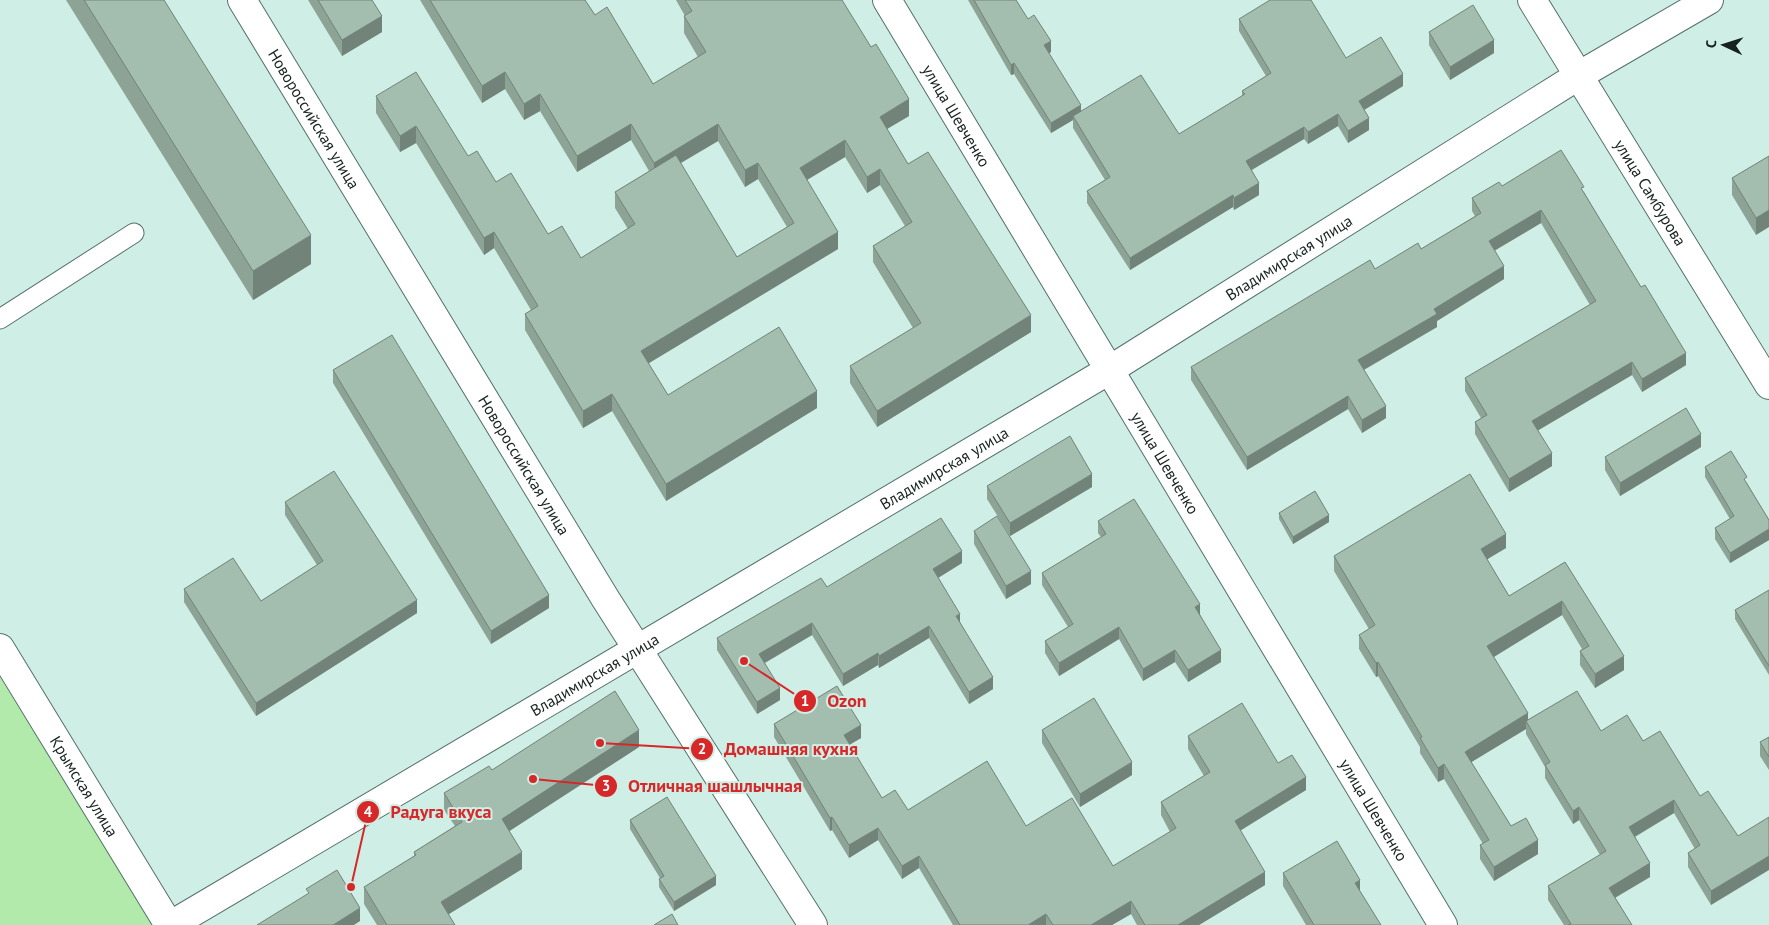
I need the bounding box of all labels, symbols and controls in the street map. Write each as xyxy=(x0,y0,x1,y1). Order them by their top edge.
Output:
north arrow xyxy=(1699,20,1749,70)
text: С xyxy=(1702,39,1720,49)
street label: Новороссийская улица xyxy=(264,45,364,192)
street label: улица Шевченко xyxy=(918,61,995,171)
street label: улица Самбурова xyxy=(1610,135,1691,249)
street label: Владимирская улица xyxy=(1222,210,1356,305)
street label: Новороссийская улица xyxy=(474,391,574,539)
street label: улица Шевченко xyxy=(1127,408,1204,518)
street label: Владимирская улица xyxy=(876,422,1012,514)
street label: Владимирская улица xyxy=(527,629,662,720)
callout: Ozon xyxy=(792,684,877,717)
text: Ozon xyxy=(827,689,867,712)
text: 1 xyxy=(801,691,809,710)
street label: Крымская улица xyxy=(46,732,123,840)
callout: Домашняя кухня xyxy=(689,732,868,765)
text: Домашняя кухня xyxy=(724,737,858,760)
text: 2 xyxy=(698,739,706,758)
street label: улица Шевченко xyxy=(1335,755,1412,865)
callout: Отличная шашлычная xyxy=(593,769,812,802)
text: Отличная шашлычная xyxy=(628,774,802,797)
text: 3 xyxy=(602,776,610,795)
callout: Радуга вкуса xyxy=(355,795,501,828)
text: Радуга вкуса xyxy=(391,800,491,823)
text: 4 xyxy=(364,802,373,821)

